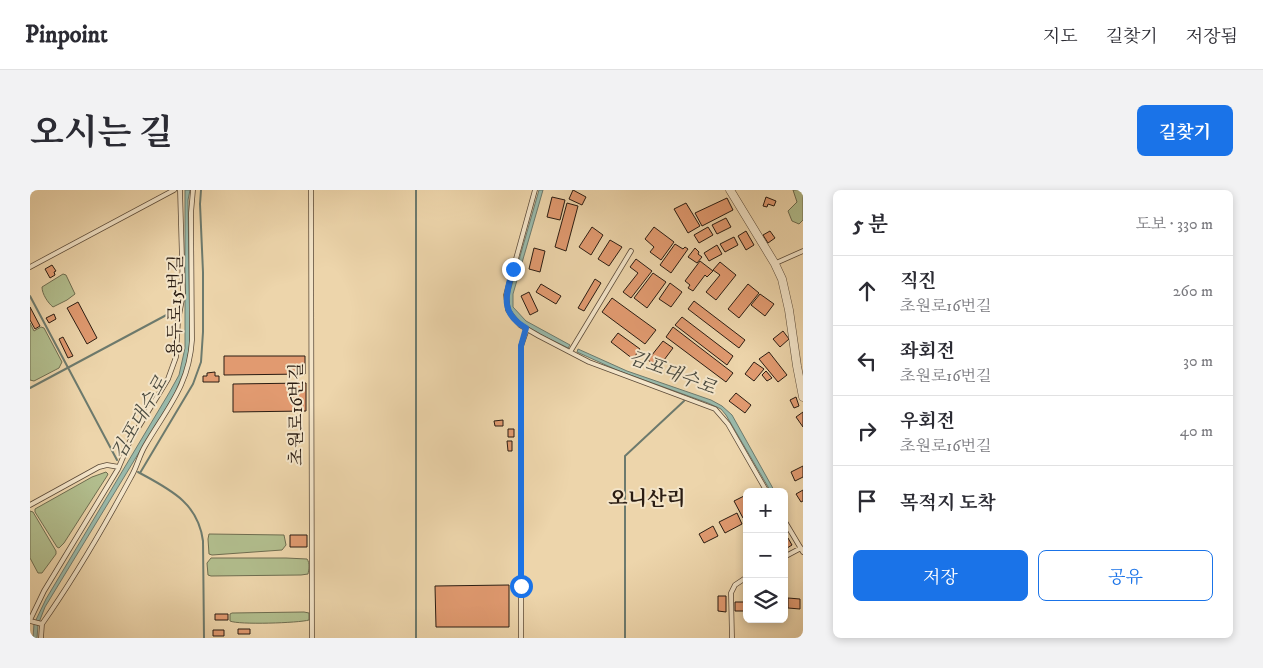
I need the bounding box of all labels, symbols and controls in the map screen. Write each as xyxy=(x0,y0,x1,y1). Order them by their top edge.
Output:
text: Pinpoint xyxy=(25,20,108,50)
text: 지도 xyxy=(1043,26,1078,48)
text: 길찾기 xyxy=(1106,26,1158,48)
text: 저장됨 xyxy=(1186,26,1238,48)
button: 길찾기 xyxy=(1137,105,1233,156)
text: 오시는 길 xyxy=(30,112,173,156)
text: 5 분 xyxy=(853,212,888,238)
text: 도보 · 330 m xyxy=(1135,214,1213,234)
street label: 용두로15번길 xyxy=(164,255,188,357)
route end xyxy=(502,258,525,281)
text: 직진 xyxy=(900,270,937,293)
icon: ahead xyxy=(853,277,881,305)
text: 260 m xyxy=(1173,281,1213,301)
text: 초원로16번길 xyxy=(900,296,991,316)
text: 좌회전 xyxy=(900,340,955,363)
water label: 김포대수로 xyxy=(625,346,720,400)
icon: left xyxy=(853,347,881,375)
text: 30 m xyxy=(1183,351,1213,371)
street label: 초원로16번길 xyxy=(286,363,308,465)
text: 초원로16번길 xyxy=(900,366,991,386)
water label: 김포대수로 xyxy=(107,372,173,463)
text: 우회전 xyxy=(900,410,955,433)
icon: right xyxy=(853,417,881,445)
text: 40 m xyxy=(1180,421,1213,441)
text: 초원로16번길 xyxy=(900,436,991,456)
district label: 오니산리 xyxy=(608,487,686,512)
icon: arrive xyxy=(853,487,881,515)
map controls xyxy=(743,488,788,623)
button: + xyxy=(743,488,788,533)
text: 목적지 도착 xyxy=(900,492,996,515)
button: − xyxy=(743,533,788,578)
button: 저장 xyxy=(853,550,1028,601)
button: 공유 xyxy=(1038,550,1213,601)
route start xyxy=(510,575,533,598)
button: layers xyxy=(743,578,788,623)

